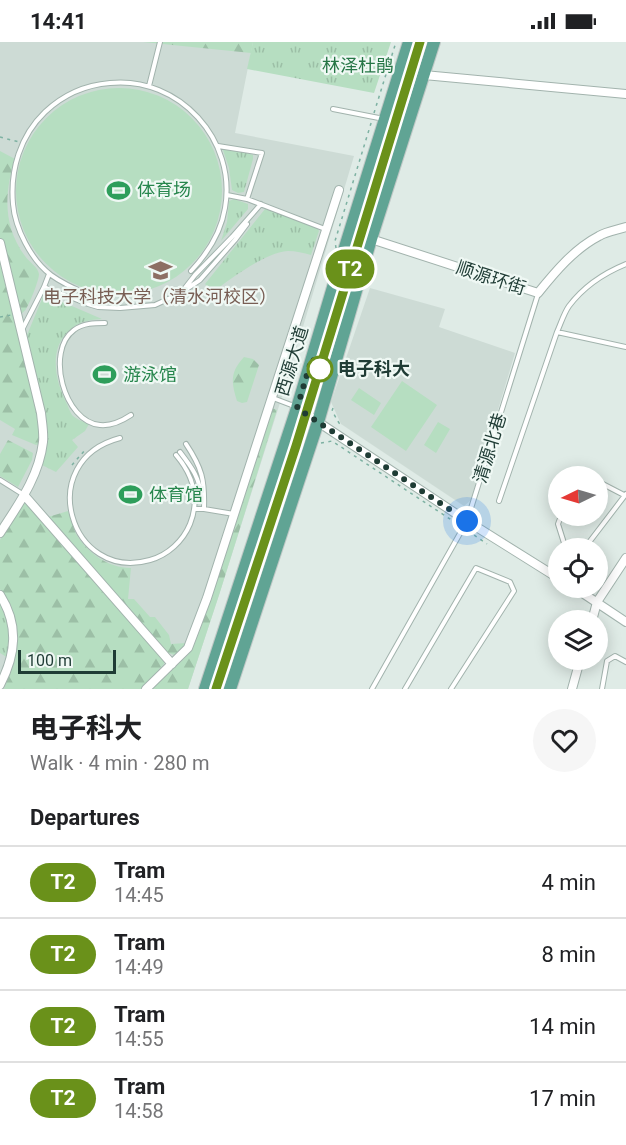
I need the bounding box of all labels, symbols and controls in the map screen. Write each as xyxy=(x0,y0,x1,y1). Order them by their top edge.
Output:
text: 14:41 xyxy=(30,9,87,34)
park label: 林泽杜鹃 xyxy=(322,55,394,76)
sports icon: 体育场 xyxy=(106,177,132,203)
place label: 体育场 xyxy=(137,179,191,200)
line badge: T2 xyxy=(323,250,377,288)
street label: 顺源环街 xyxy=(454,256,529,299)
text: T2 xyxy=(337,257,363,281)
school or university icon: 电子科技大学（清水河校区） xyxy=(147,258,173,284)
place label: 电子科技大学（清水河校区） xyxy=(43,286,277,307)
street label: 西源大道 xyxy=(271,323,312,398)
marker: 电子科大 xyxy=(307,356,333,382)
place label: 电子科大 xyxy=(338,358,410,379)
sports icon: 游泳馆 xyxy=(92,362,118,388)
place label: 游泳馆 xyxy=(123,364,177,385)
street label: 清源北巷 xyxy=(469,410,510,485)
north arrow xyxy=(548,466,608,526)
map controls xyxy=(548,466,608,670)
sports icon: 体育馆 xyxy=(118,482,144,508)
place label: 体育馆 xyxy=(149,484,203,505)
your location xyxy=(452,506,482,536)
button: locate xyxy=(548,538,608,598)
button: layers xyxy=(548,610,608,670)
scale bar xyxy=(18,647,116,674)
text: 100 m xyxy=(27,651,72,670)
button: heart xyxy=(533,709,596,772)
text: 电子科大 xyxy=(30,712,142,745)
text: Walk · 4 min · 280 m xyxy=(30,751,209,775)
text: Departures xyxy=(30,805,140,830)
text: Tram xyxy=(114,858,165,883)
text: T2 xyxy=(50,870,76,894)
text: 4 min xyxy=(541,870,596,895)
text: 14:45 xyxy=(114,883,164,907)
text: Tram xyxy=(114,930,165,955)
text: T2 xyxy=(50,942,76,966)
text: 8 min xyxy=(541,942,596,967)
text: 14:49 xyxy=(114,955,164,979)
text: Tram xyxy=(114,1002,165,1027)
text: T2 xyxy=(50,1014,76,1038)
text: 14 min xyxy=(529,1014,596,1039)
text: 14:55 xyxy=(114,1027,164,1051)
text: Tram xyxy=(114,1074,165,1099)
text: T2 xyxy=(50,1086,76,1110)
text: 17 min xyxy=(529,1086,596,1111)
text: 14:58 xyxy=(114,1099,164,1123)

